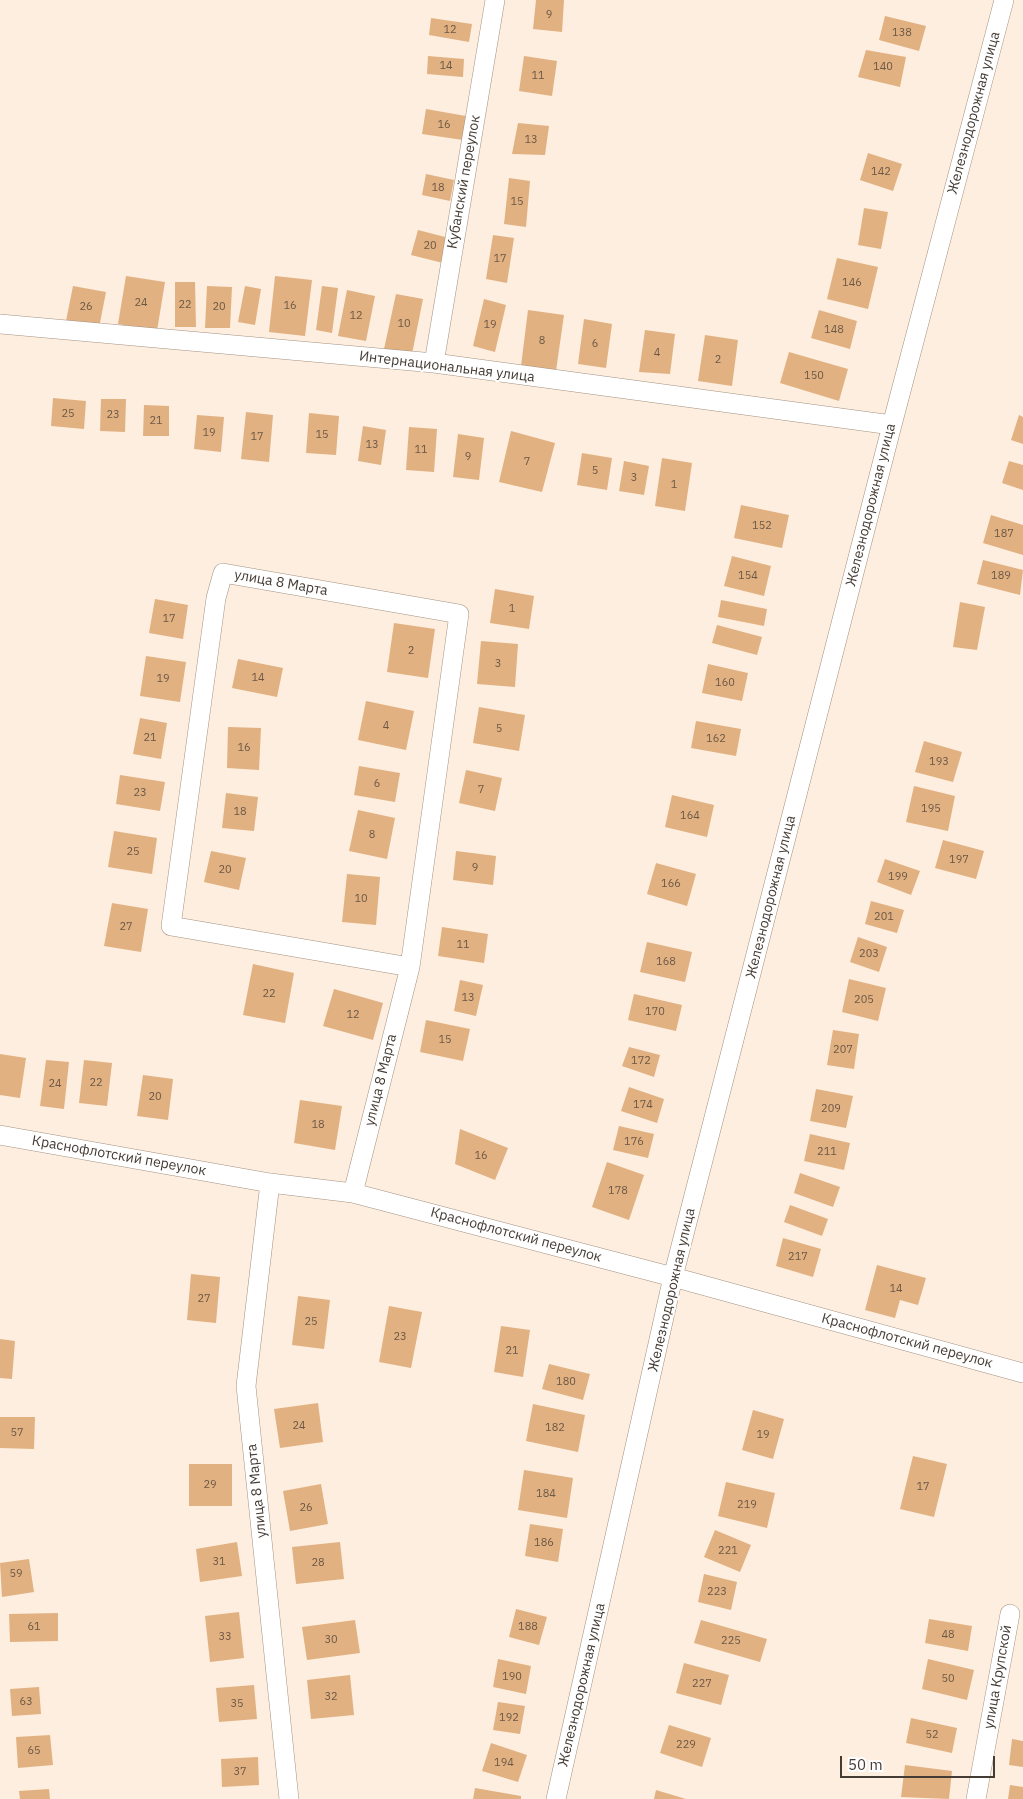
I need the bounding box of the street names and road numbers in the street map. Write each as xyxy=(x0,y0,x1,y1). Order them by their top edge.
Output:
street label: Железнодорожная улица xyxy=(944,30,1004,196)
street label: Кубанский переулок xyxy=(444,114,484,250)
street label: Интернациональная улица xyxy=(358,348,536,386)
street label: Железнодорожная улица xyxy=(843,422,899,588)
street label: улица 8 Марта xyxy=(233,567,329,599)
street label: Железнодорожная улица xyxy=(743,814,799,980)
street label: улица 8 Марта xyxy=(361,1032,401,1128)
street label: Краснофлотский переулок xyxy=(31,1132,207,1180)
street label: Краснофлотский переулок xyxy=(429,1204,603,1266)
street label: Железнодорожная улица xyxy=(645,1206,699,1374)
street label: Краснофлотский переулок xyxy=(820,1310,994,1372)
street label: улица 8 Марта xyxy=(244,1443,270,1539)
street label: Железнодорожная улица xyxy=(555,1601,609,1769)
street label: улица Крупской xyxy=(981,1624,1015,1730)

